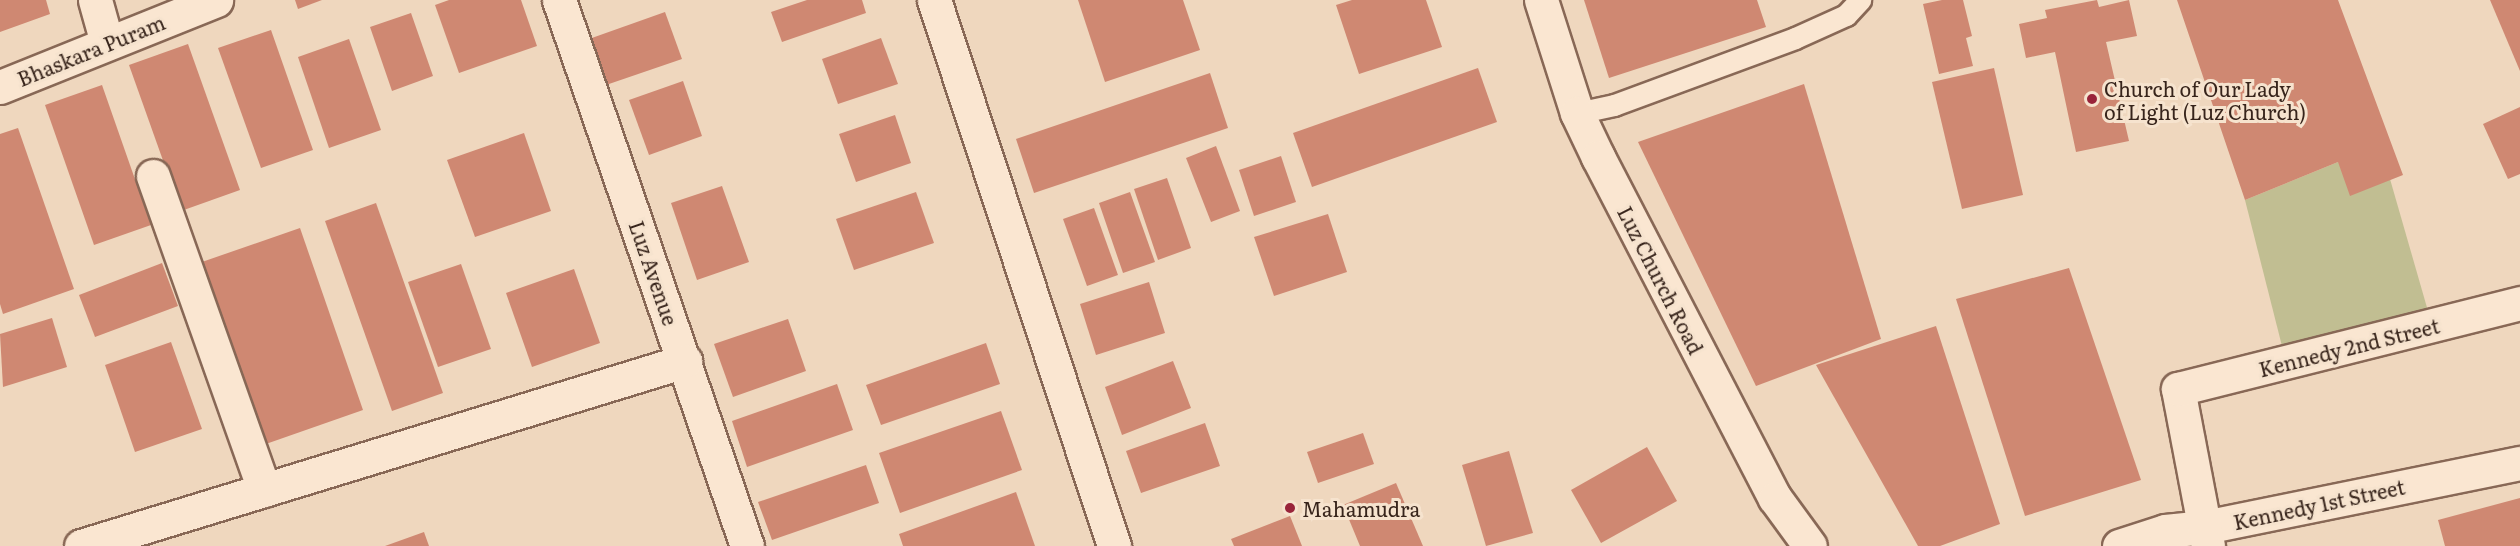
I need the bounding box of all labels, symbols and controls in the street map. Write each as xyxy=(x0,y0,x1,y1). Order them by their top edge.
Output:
street label: Bhaskara Puram xyxy=(14,9,168,91)
place label: Church of Our Lady of Light (Luz Church) xyxy=(2104,76,2306,123)
marker: Church of Our Lady of Light (Luz Church) xyxy=(2085,92,2099,106)
street label: Luz Church Road xyxy=(1613,202,1709,358)
street label: Luz Avenue xyxy=(625,218,683,328)
street label: Kennedy 2nd Street xyxy=(2256,313,2442,381)
street label: Kennedy 1st Street xyxy=(2231,474,2407,534)
place label: Mahamudra xyxy=(1302,496,1420,520)
marker: Mahamudra xyxy=(1283,501,1297,515)

